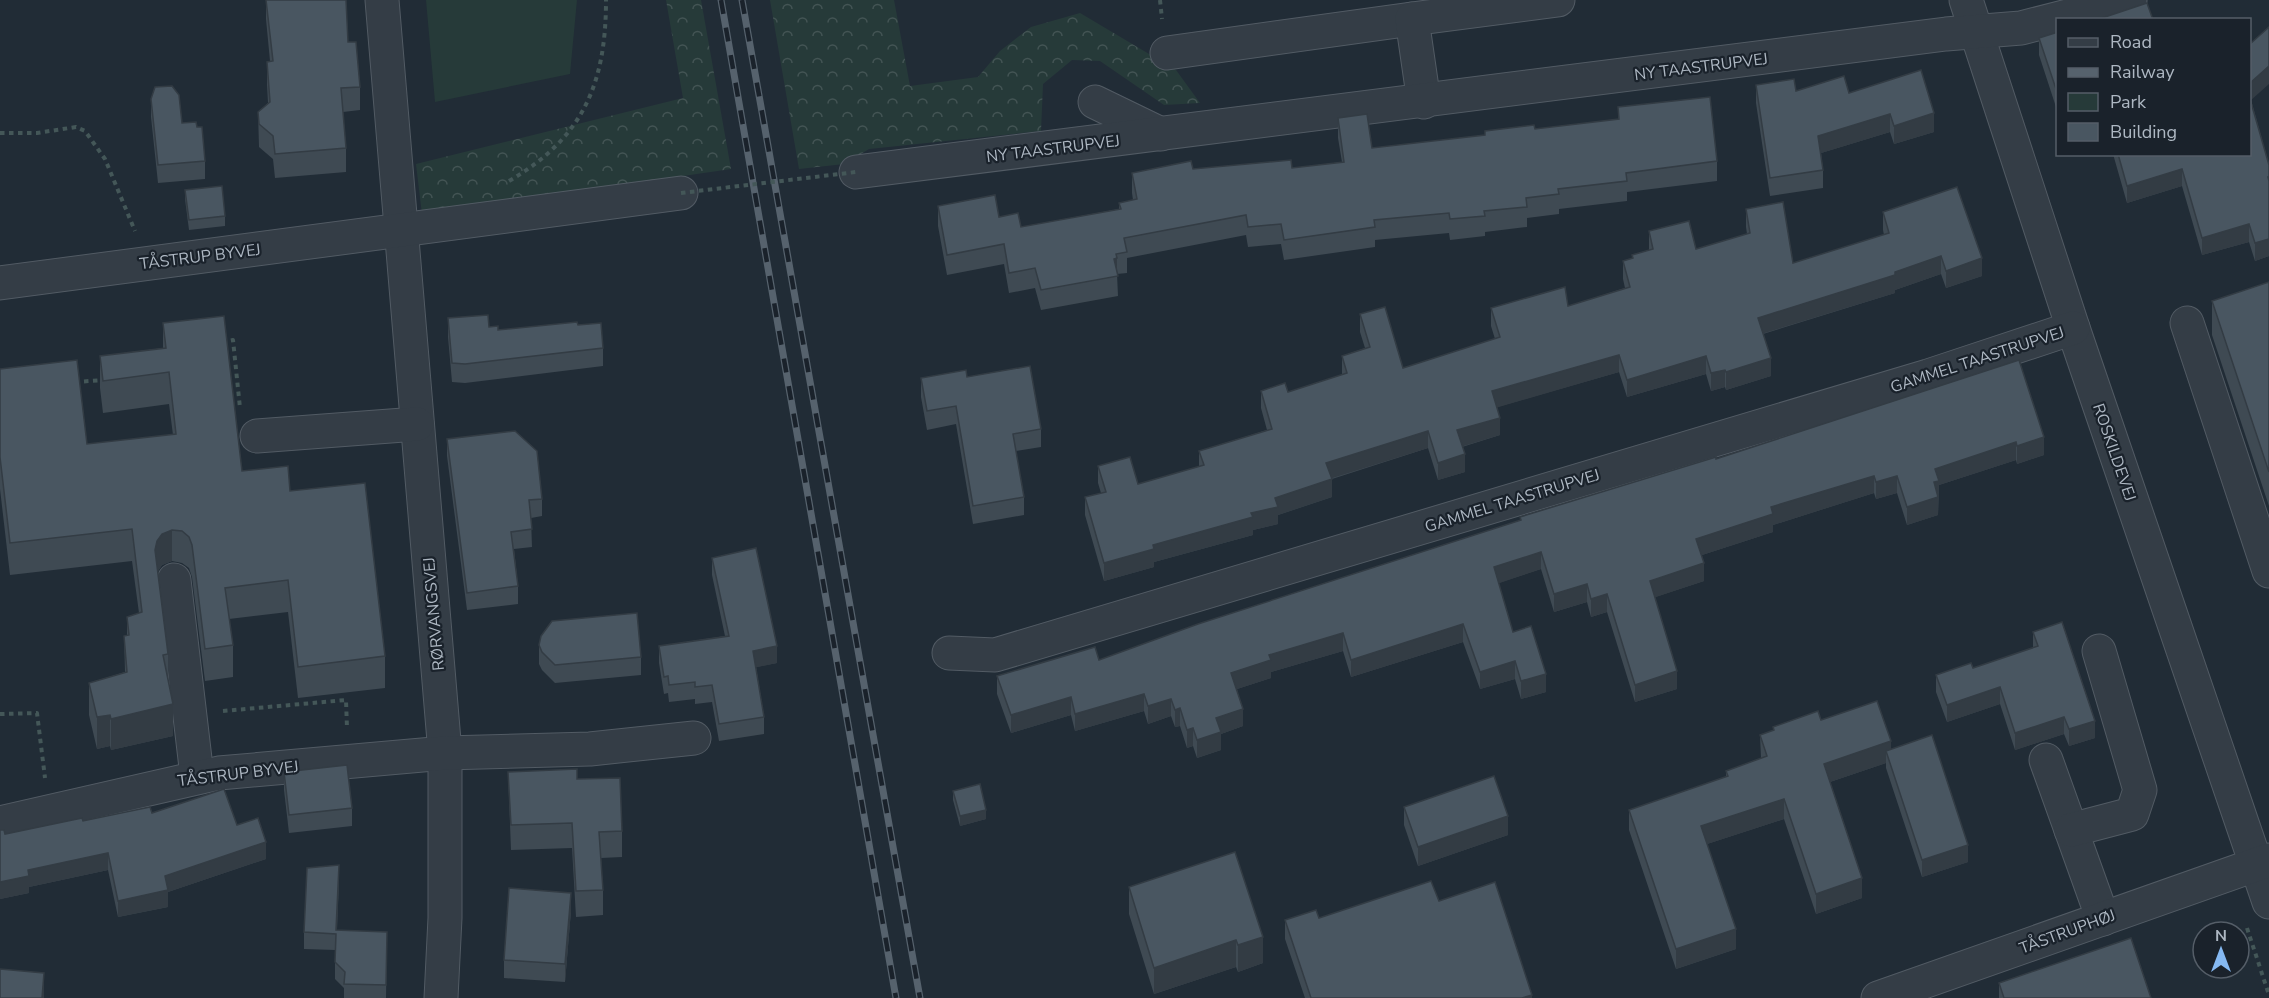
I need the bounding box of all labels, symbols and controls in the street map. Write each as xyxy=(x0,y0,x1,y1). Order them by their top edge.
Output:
legend xyxy=(2056,18,2251,156)
text: Road xyxy=(2110,30,2152,54)
street label: NY TAASTRUPVEJ xyxy=(1633,48,1769,86)
text: Railway xyxy=(2110,60,2175,84)
text: Park xyxy=(2110,90,2147,114)
text: Building xyxy=(2110,120,2177,144)
street label: NY TAASTRUPVEJ xyxy=(985,130,1121,168)
street label: TÅSTRUP BYVEJ xyxy=(138,239,262,275)
street label: GAMMEL TAASTRUPVEJ xyxy=(1887,321,2067,398)
street label: ROSKILDEVEJ xyxy=(2087,400,2141,504)
street label: GAMMEL TAASTRUPVEJ xyxy=(1422,464,1602,538)
street label: RØRVANGSVEJ xyxy=(418,556,450,672)
street label: TÅSTRUP BYVEJ xyxy=(176,756,300,792)
street label: TÅSTRUPHØJ xyxy=(2016,904,2118,960)
north arrow xyxy=(2191,920,2251,980)
text: N xyxy=(2215,925,2227,947)

